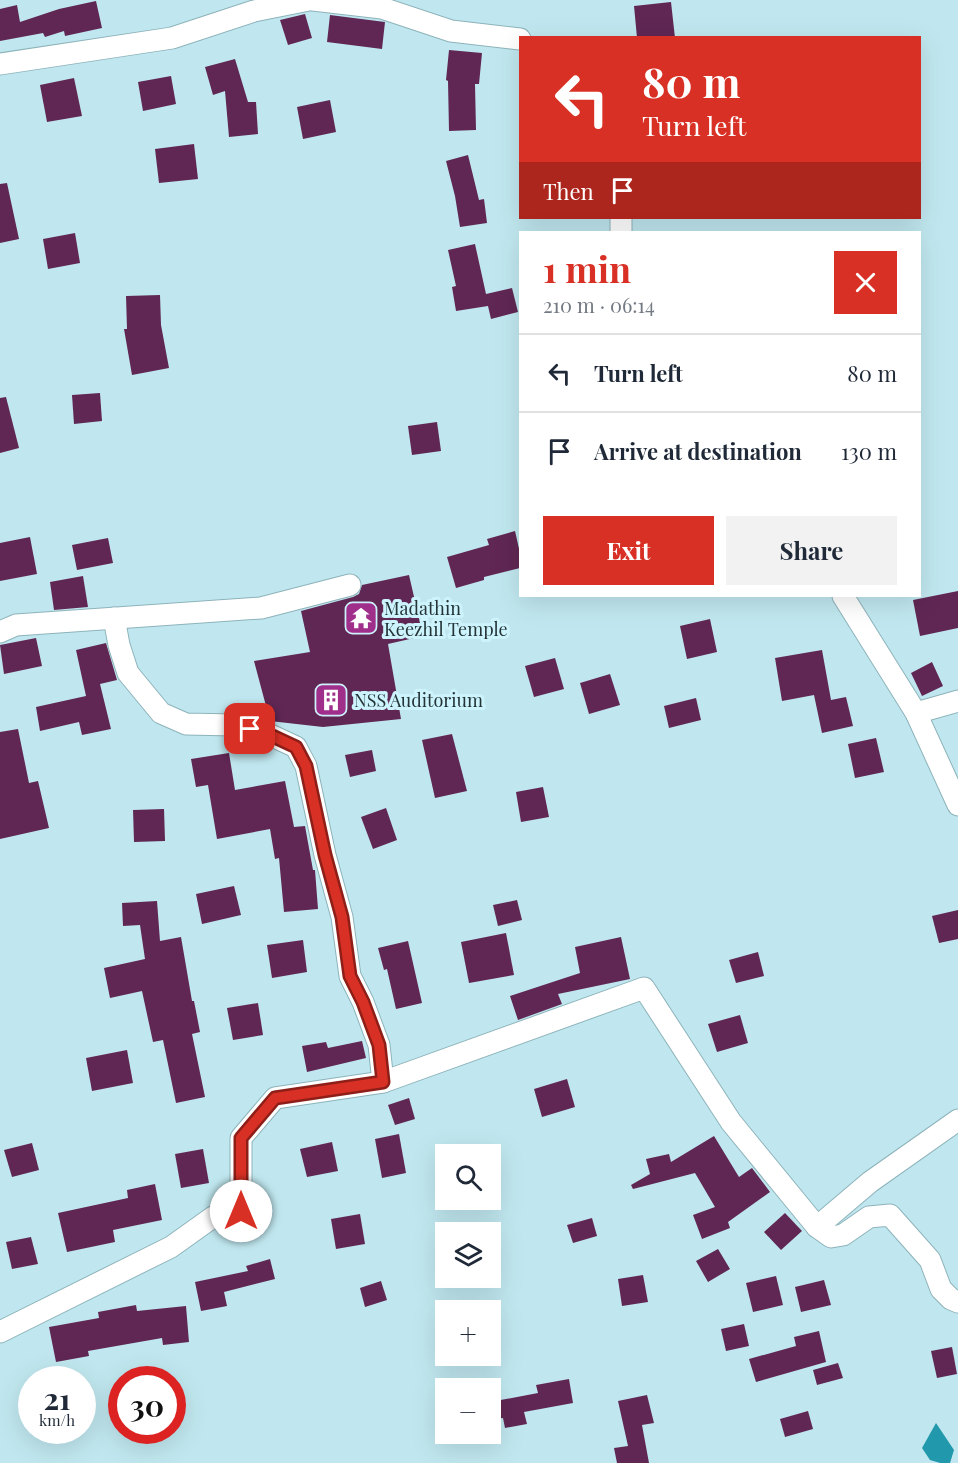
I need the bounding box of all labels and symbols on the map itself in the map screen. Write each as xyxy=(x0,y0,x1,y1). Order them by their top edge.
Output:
place label: Madathin Keezhil Temple xyxy=(384,596,508,641)
temple icon: Madathin Keezhil Temple xyxy=(343,600,379,636)
building icon: NSS Auditorium xyxy=(313,682,349,718)
place label: NSS Auditorium xyxy=(354,688,483,712)
pin xyxy=(224,703,275,754)
position arrow xyxy=(209,1179,273,1243)
speed limit sign: 30 xyxy=(108,1366,186,1444)

